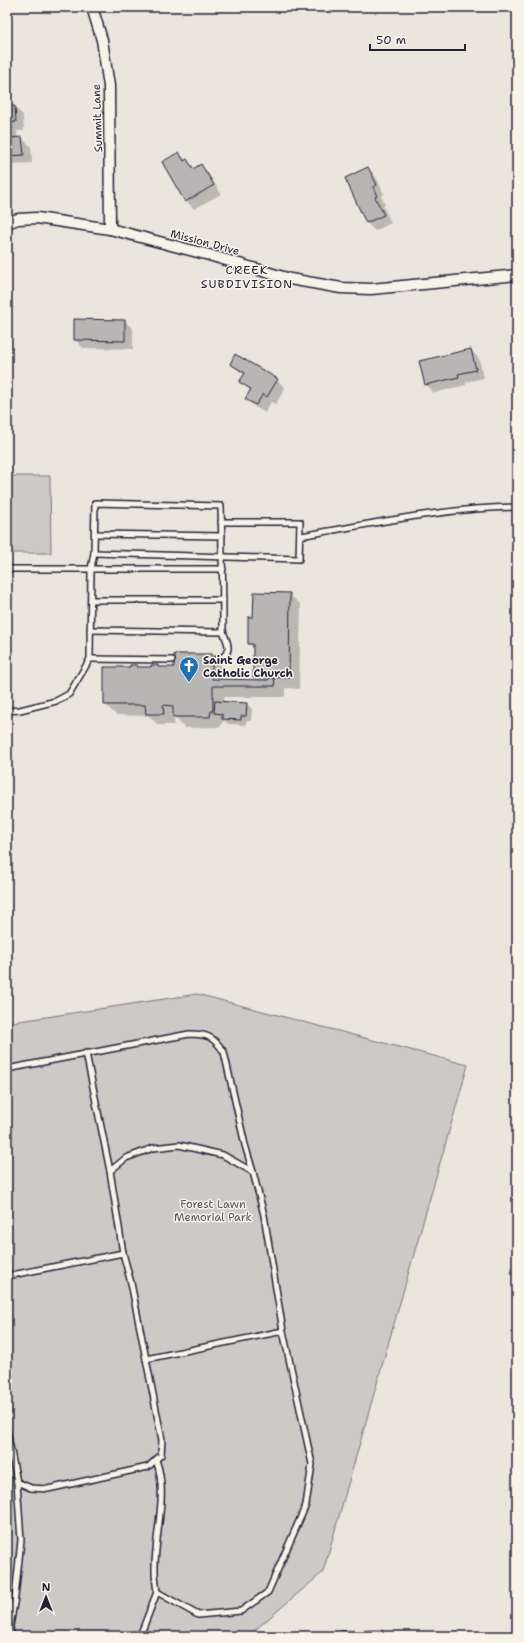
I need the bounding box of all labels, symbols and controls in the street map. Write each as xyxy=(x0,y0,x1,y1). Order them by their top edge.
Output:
scale bar xyxy=(370,26,465,52)
text: 50 m xyxy=(376,32,406,48)
street label: Summit Lane xyxy=(89,84,106,152)
street label: Mission Drive xyxy=(169,226,241,259)
district label: CREEK SUBDIVISION xyxy=(201,262,293,292)
place label: Saint George Catholic Church xyxy=(203,653,294,681)
church icon: Saint George Catholic Church xyxy=(178,655,200,683)
park label: Forest Lawn Memorial Park xyxy=(174,1197,252,1225)
north arrow xyxy=(26,1577,66,1617)
text: N xyxy=(42,1580,51,1595)

